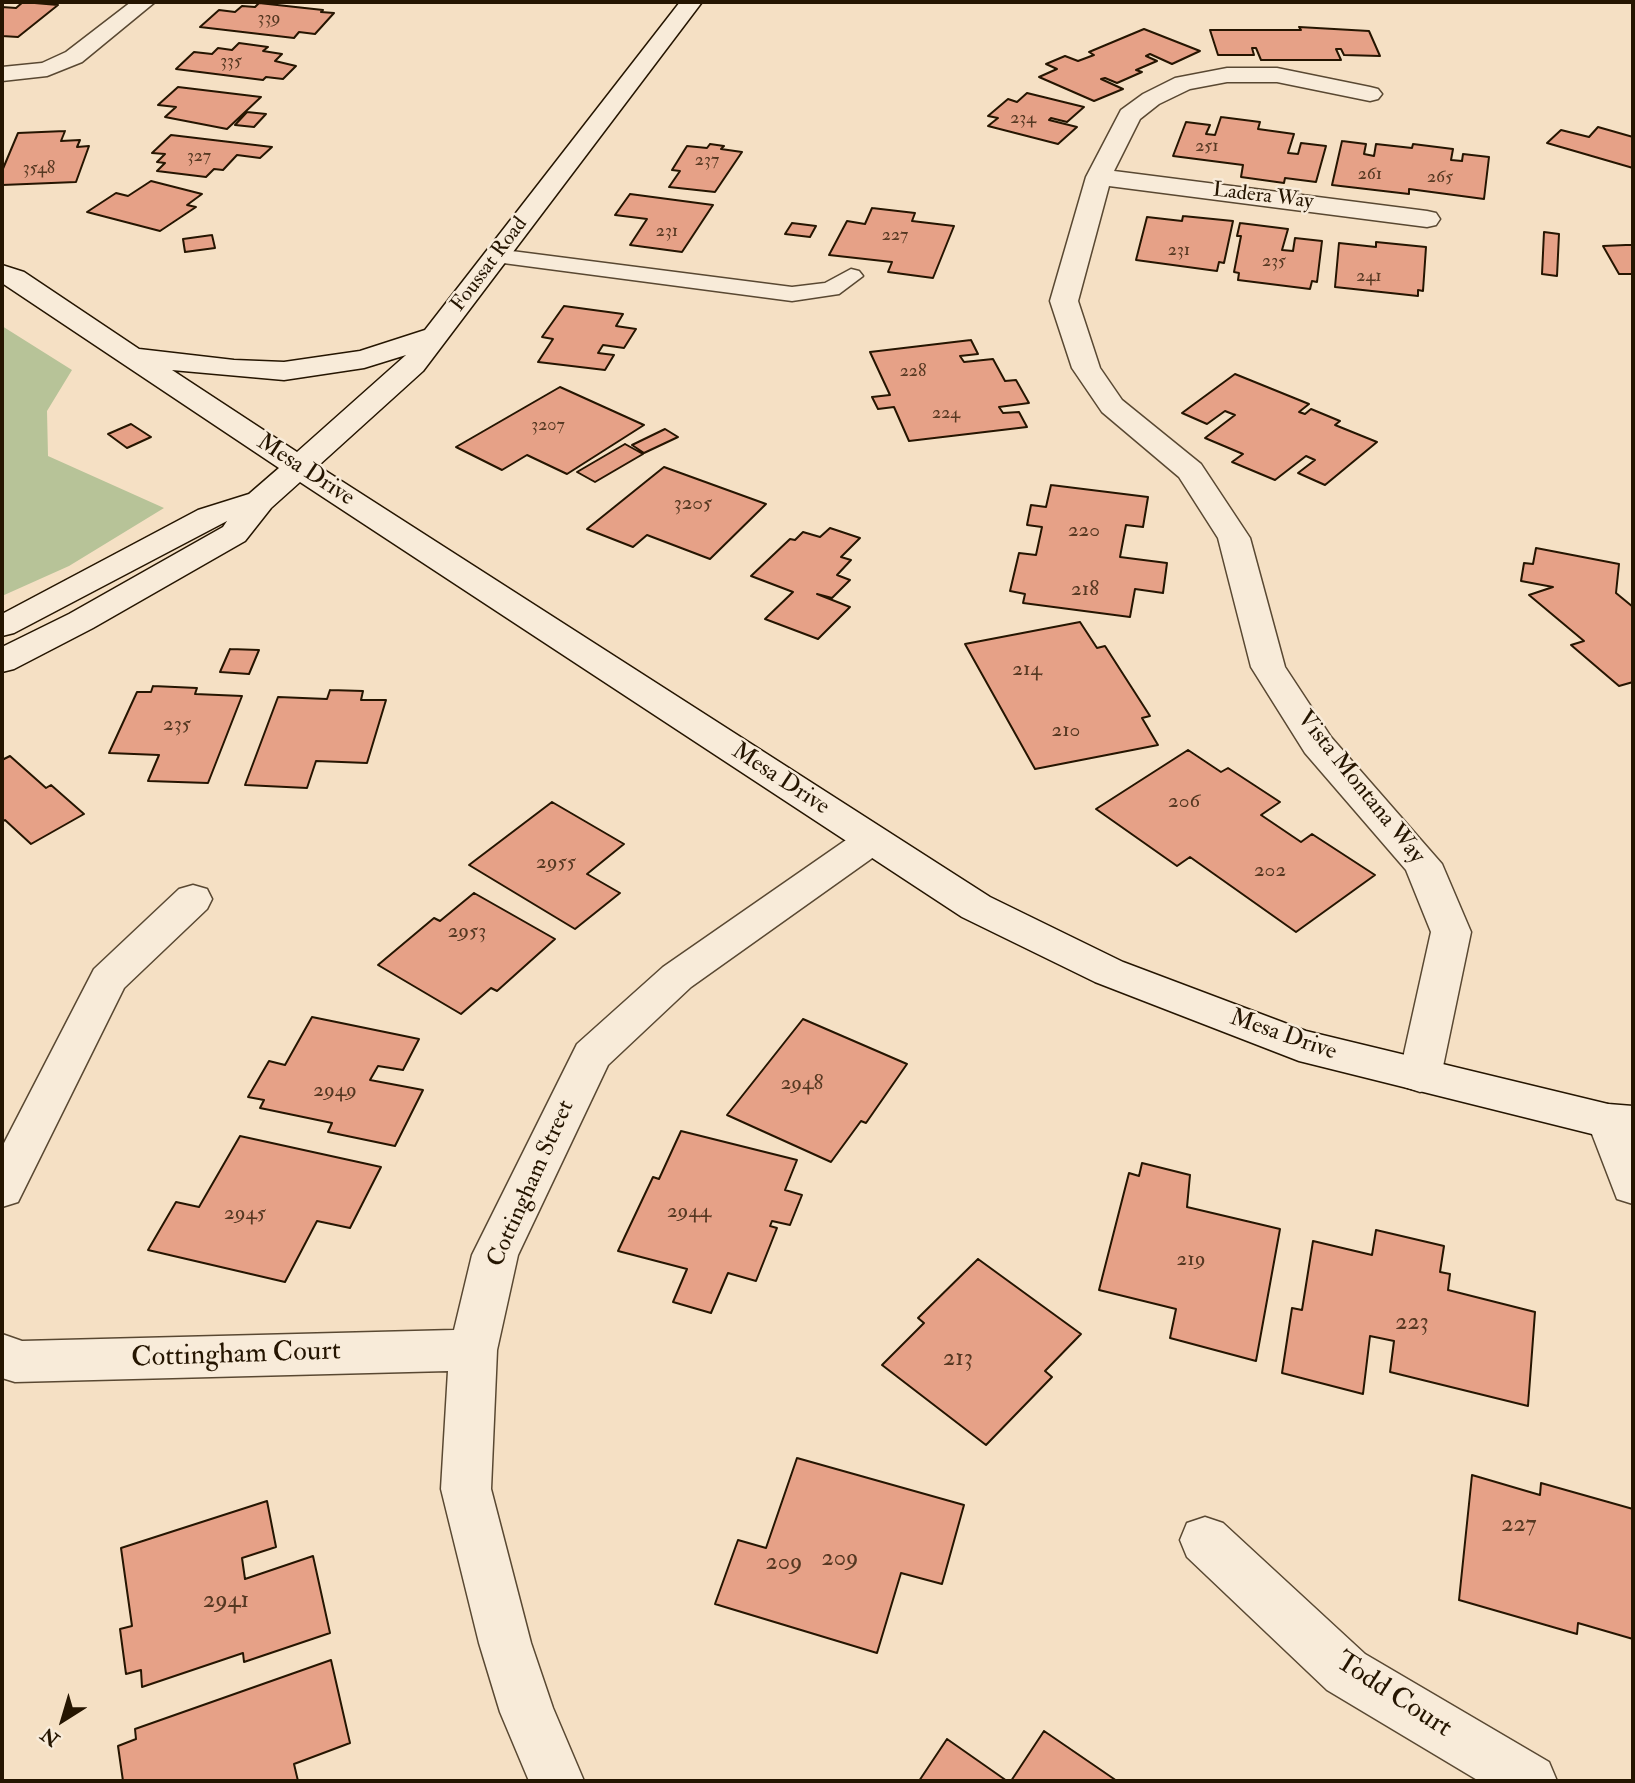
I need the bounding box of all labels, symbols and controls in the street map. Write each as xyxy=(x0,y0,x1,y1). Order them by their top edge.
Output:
house number: 339 xyxy=(257,8,281,30)
house number: 335 xyxy=(220,51,242,73)
house number: 234 xyxy=(1010,108,1036,130)
house number: 251 xyxy=(1195,136,1219,158)
house number: 327 xyxy=(187,146,211,168)
house number: 237 xyxy=(695,150,719,172)
house number: 3548 xyxy=(23,158,55,180)
house number: 261 xyxy=(1358,164,1382,186)
house number: 265 xyxy=(1427,167,1453,189)
street label: Ladera Way xyxy=(1211,178,1315,216)
street label: Foussat Road xyxy=(446,213,534,317)
house number: 231 xyxy=(656,221,678,243)
house number: 227 xyxy=(882,225,908,247)
house number: 231 xyxy=(1168,240,1190,262)
house number: 235 xyxy=(1262,251,1286,273)
house number: 241 xyxy=(1356,266,1382,288)
house number: 228 xyxy=(900,361,926,383)
house number: 224 xyxy=(932,403,960,425)
house number: 3207 xyxy=(531,415,565,437)
street label: Mesa Drive xyxy=(251,429,359,513)
house number: 3205 xyxy=(674,491,712,517)
house number: 220 xyxy=(1068,518,1100,544)
house number: 218 xyxy=(1071,577,1099,603)
house number: 214 xyxy=(1012,657,1042,683)
street label: Vista Montana Way xyxy=(1290,706,1430,870)
house number: 235 xyxy=(163,712,191,738)
house number: 210 xyxy=(1052,718,1080,744)
street label: Mesa Drive xyxy=(726,738,834,822)
house number: 206 xyxy=(1168,789,1200,815)
house number: 2955 xyxy=(536,850,576,876)
house number: 202 xyxy=(1254,858,1286,884)
house number: 2953 xyxy=(448,919,486,945)
street label: Mesa Drive xyxy=(1226,1004,1340,1068)
house number: 2948 xyxy=(781,1071,823,1097)
house number: 2949 xyxy=(313,1078,357,1104)
street label: Cottingham Street xyxy=(482,1096,582,1272)
house number: 2944 xyxy=(667,1199,711,1225)
house number: 2945 xyxy=(224,1201,266,1227)
house number: 219 xyxy=(1177,1247,1205,1273)
house number: 223 xyxy=(1395,1310,1429,1338)
street label: Cottingham Court xyxy=(131,1336,341,1376)
house number: 213 xyxy=(943,1346,973,1374)
house number: 227 xyxy=(1501,1512,1537,1540)
house number: 209 xyxy=(822,1546,858,1574)
house number: 209 xyxy=(766,1550,802,1578)
house number: 2941 xyxy=(203,1588,249,1616)
street label: Todd Court xyxy=(1328,1646,1458,1746)
north arrow xyxy=(28,1685,98,1755)
text: N xyxy=(36,1722,64,1751)

